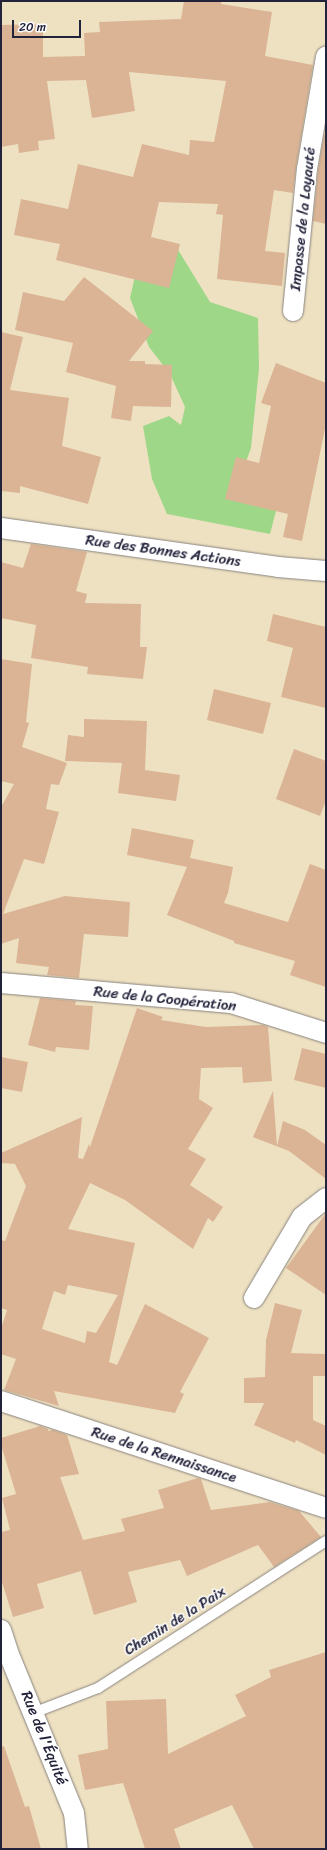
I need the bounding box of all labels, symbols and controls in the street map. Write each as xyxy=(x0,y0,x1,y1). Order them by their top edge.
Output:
scale bar xyxy=(14,12,83,38)
text: 20 m xyxy=(19,16,46,38)
street label: Impasse de la Loyauté xyxy=(286,146,320,292)
street label: Rue des Bonnes Actions xyxy=(84,531,242,571)
street label: Rue de la Coopération xyxy=(93,983,237,1015)
street label: Rue de la Rennaissance xyxy=(89,1423,239,1487)
street label: Chemin de la Paix xyxy=(121,1583,229,1659)
street label: Rue de l'Équité xyxy=(17,1688,71,1788)

